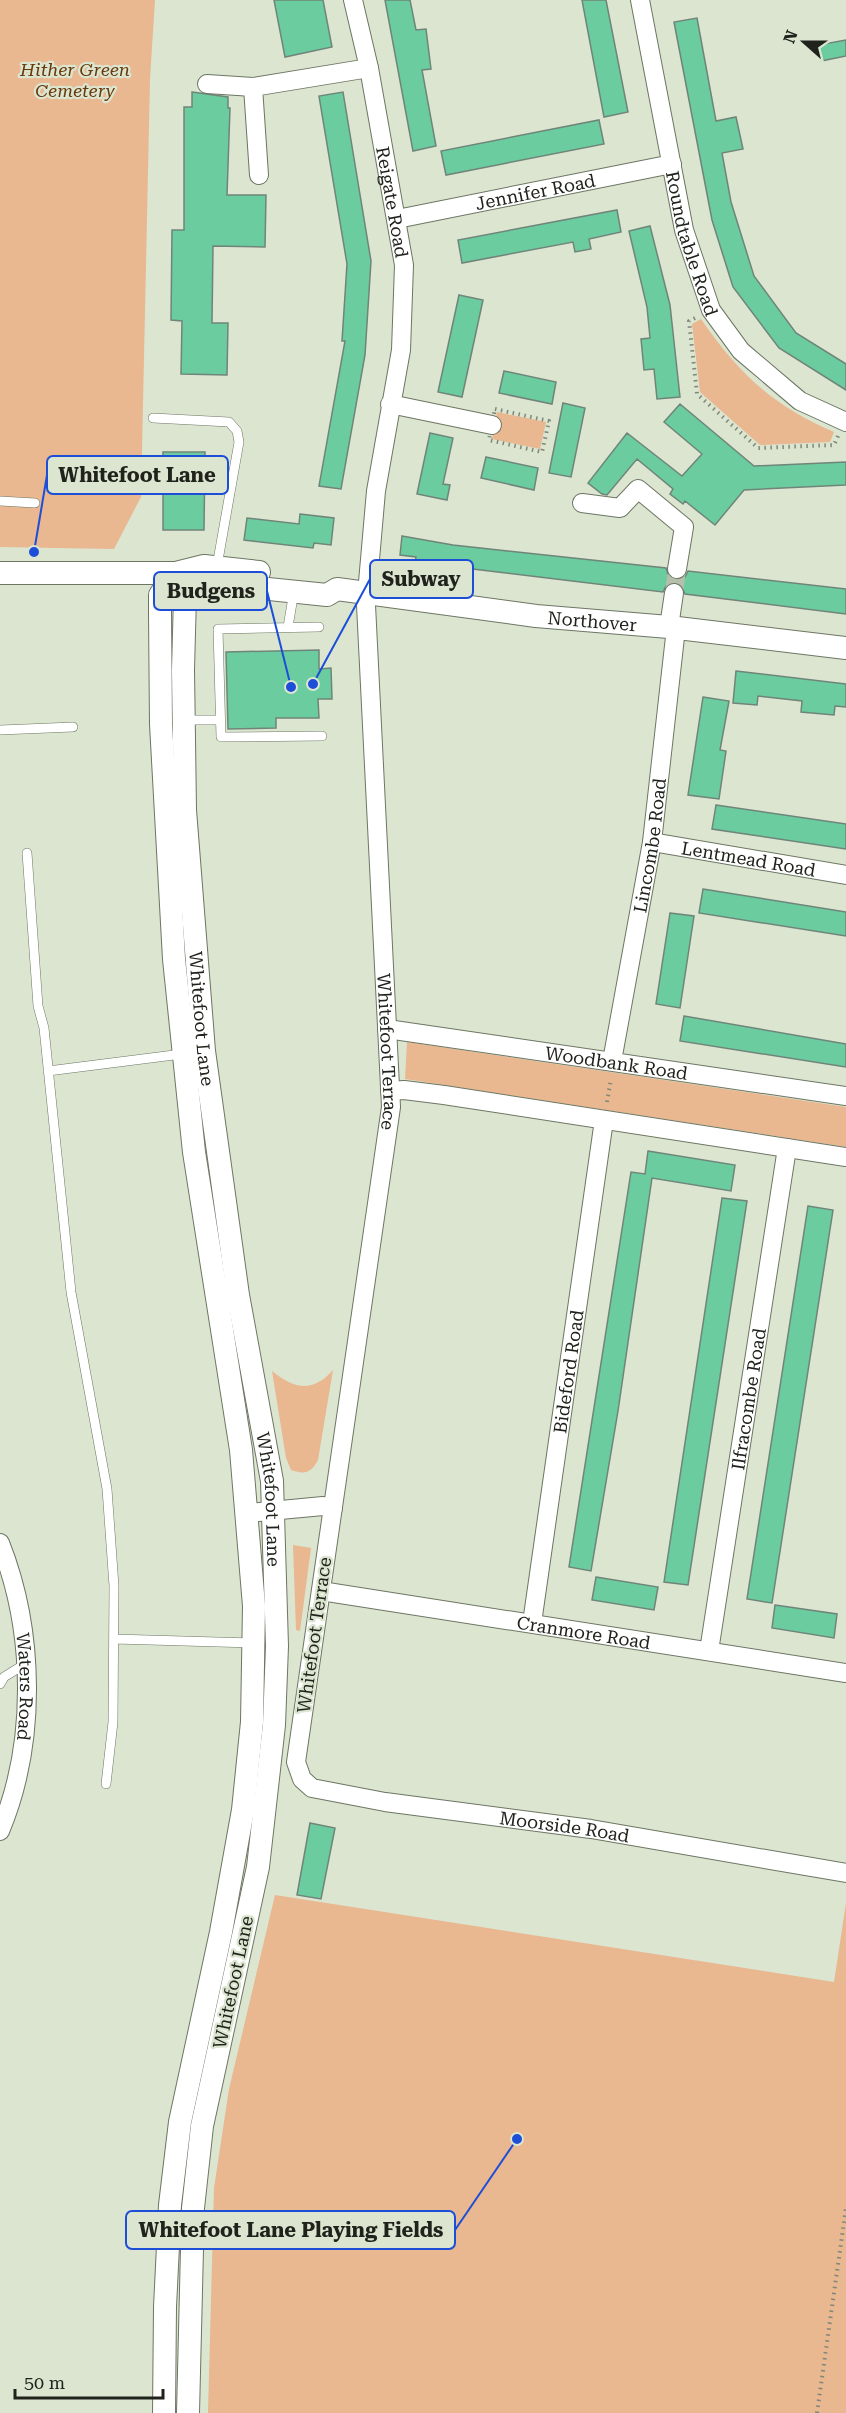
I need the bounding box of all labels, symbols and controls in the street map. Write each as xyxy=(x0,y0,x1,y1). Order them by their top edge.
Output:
north arrow xyxy=(774,12,834,72)
text: N xyxy=(779,28,802,46)
park label: Hither Green Cemetery xyxy=(19,59,130,101)
street label: Reigate Road xyxy=(373,145,413,260)
street label: Jennifer Road xyxy=(473,169,598,214)
street label: Roundtable Road xyxy=(662,169,723,319)
callout: Whitefoot Lane xyxy=(47,456,228,494)
text: Whitefoot Lane xyxy=(58,463,216,487)
callout: Subway xyxy=(370,560,473,598)
text: Subway xyxy=(381,567,461,591)
callout: Budgens xyxy=(154,572,267,610)
text: Budgens xyxy=(167,579,255,603)
street label: Northover xyxy=(547,606,637,635)
street label: Lincombe Road xyxy=(629,776,670,914)
street label: Lentmead Road xyxy=(680,837,818,880)
street label: Whitefoot Lane xyxy=(186,950,219,1087)
street label: Whitefoot Terrace xyxy=(374,973,402,1132)
street label: Woodbank Road xyxy=(544,1042,690,1083)
street label: Bideford Road xyxy=(549,1308,587,1435)
street label: Ilfracombe Road xyxy=(727,1326,770,1472)
street label: Whitefoot Lane xyxy=(253,1430,285,1567)
street label: Whitefoot Terrace xyxy=(293,1555,335,1714)
street label: Cranmore Road xyxy=(515,1611,653,1653)
street label: Waters Road xyxy=(13,1631,38,1742)
street label: Moorside Road xyxy=(498,1807,632,1846)
street label: Whitefoot Lane xyxy=(209,1914,257,2050)
callout: Whitefoot Lane Playing Fields xyxy=(126,2211,455,2249)
text: Whitefoot Lane Playing Fields xyxy=(139,2218,443,2242)
scale bar xyxy=(15,2362,164,2400)
text: 50 m xyxy=(24,2372,65,2393)

